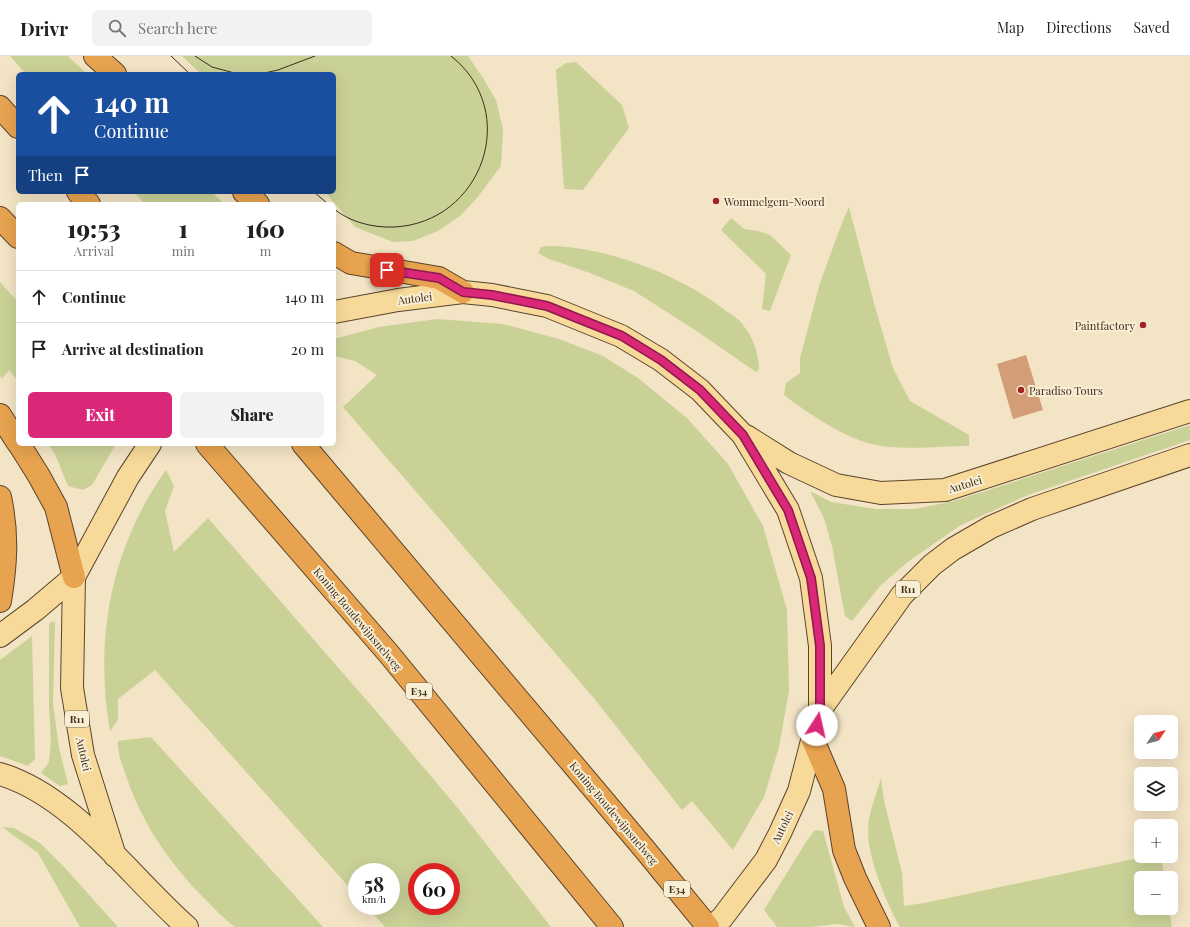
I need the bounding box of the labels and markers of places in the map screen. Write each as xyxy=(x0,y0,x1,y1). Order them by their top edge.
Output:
place label: Wommelgem-Noord xyxy=(723,194,825,209)
marker: Wommelgem-Noord xyxy=(711,196,721,206)
pin xyxy=(370,253,404,287)
place label: Paintfactory xyxy=(1075,318,1135,333)
marker: Paintfactory xyxy=(1138,320,1148,330)
place label: Paradiso Tours xyxy=(1029,383,1103,398)
marker: Paradiso Tours xyxy=(1016,385,1026,395)

